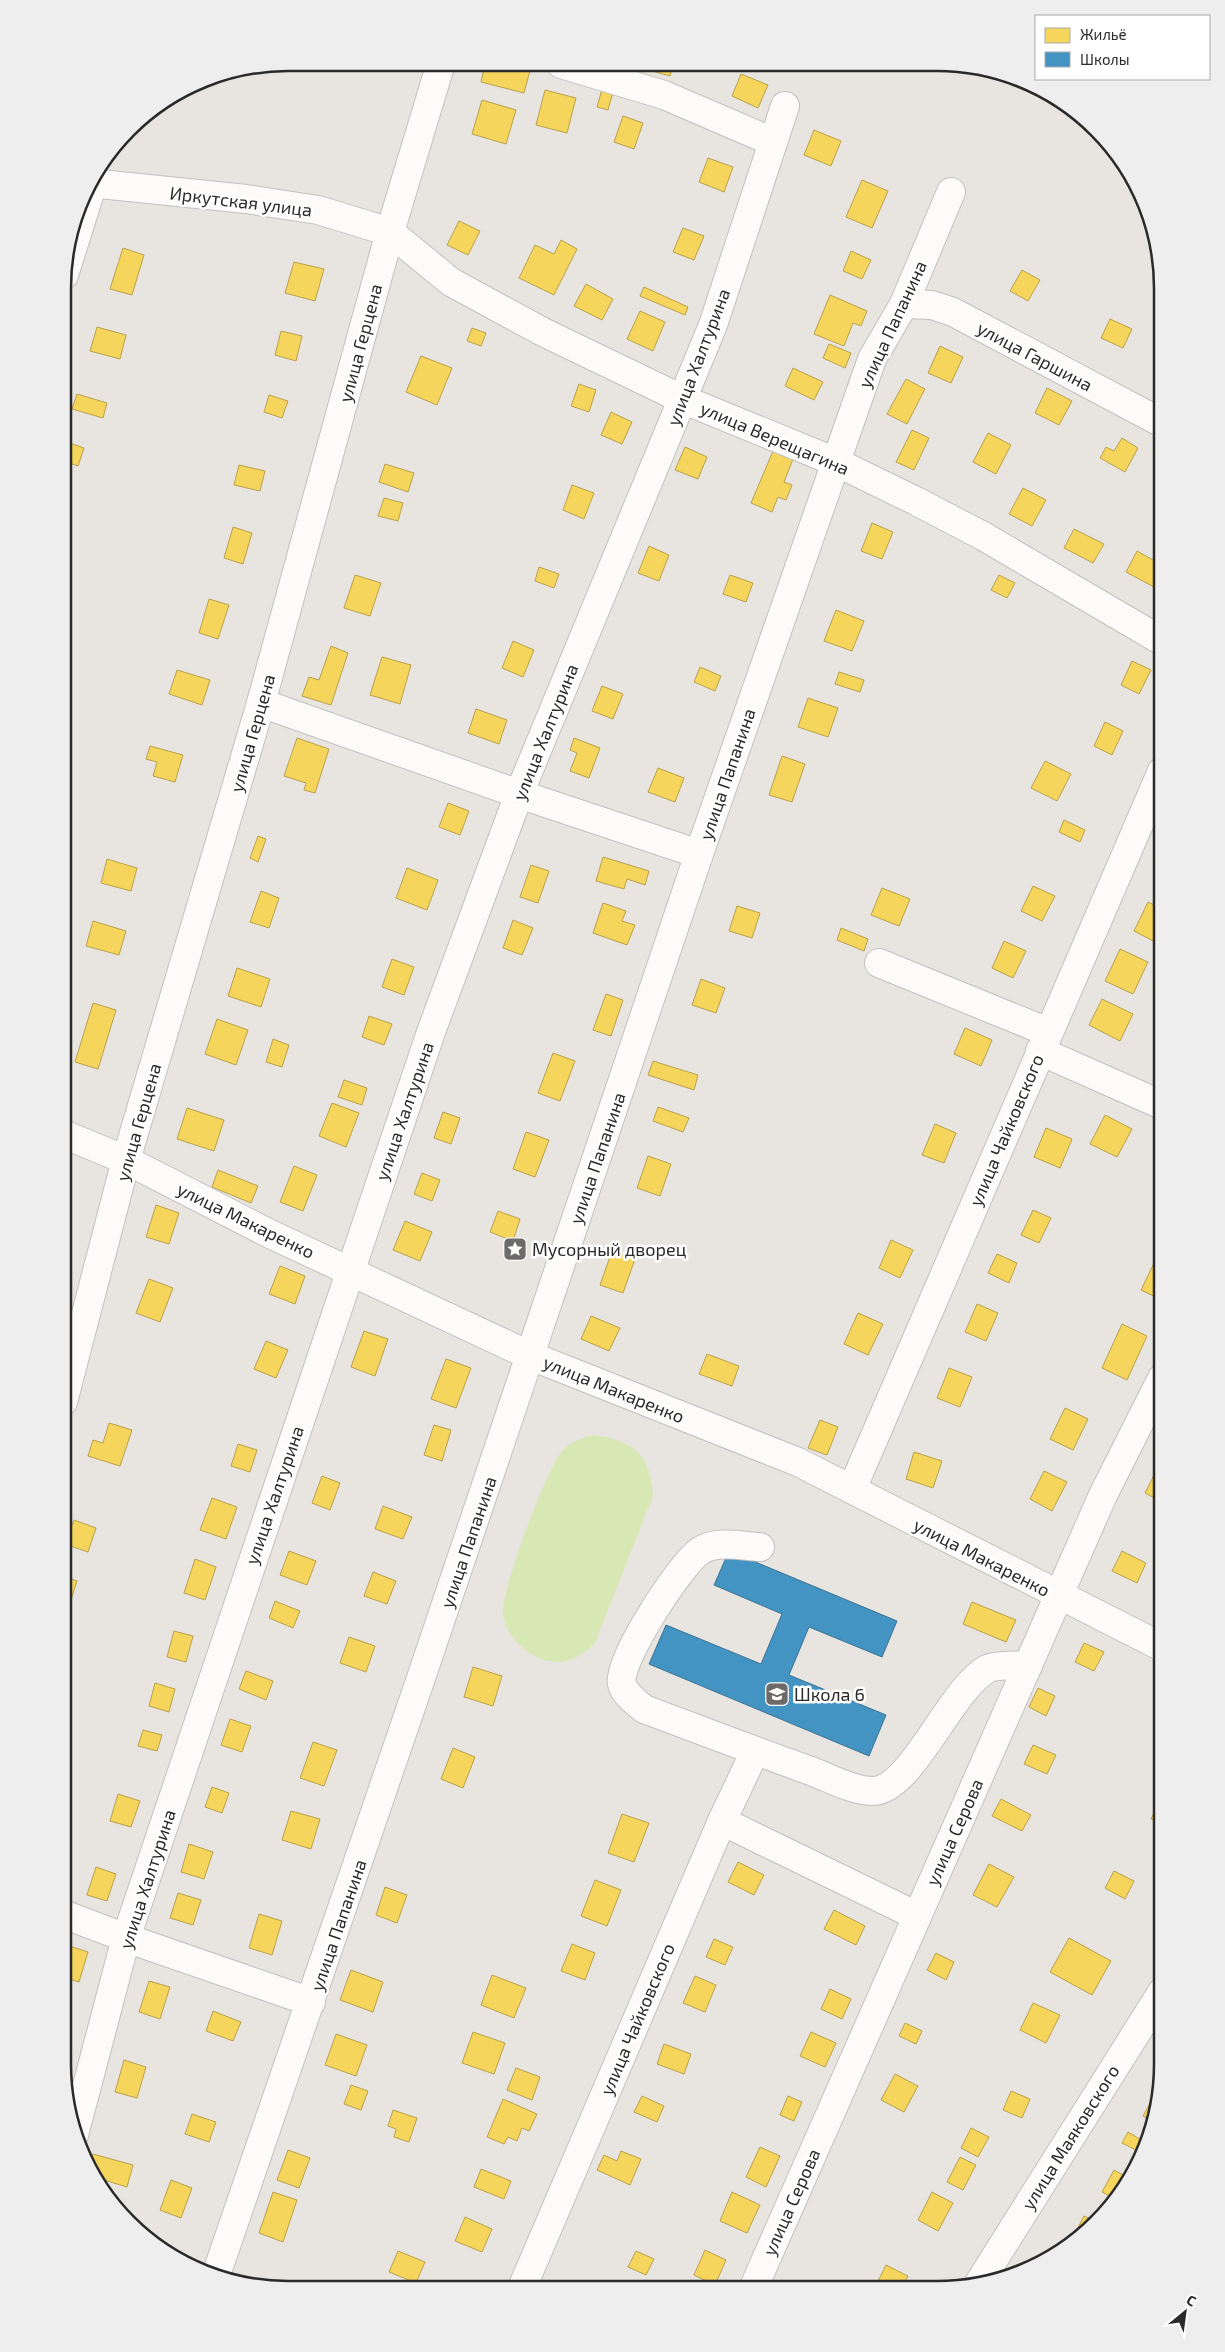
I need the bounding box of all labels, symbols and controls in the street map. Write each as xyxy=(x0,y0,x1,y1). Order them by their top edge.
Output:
legend xyxy=(1035,15,1210,80)
text: Жильё xyxy=(1080,25,1127,43)
text: Школы xyxy=(1080,50,1130,68)
street label: Иркутская улица xyxy=(169,181,313,221)
street label: улица Папанина xyxy=(853,257,931,391)
street label: улица Герцена xyxy=(334,281,386,405)
street label: улица Халтурина xyxy=(662,285,734,429)
street label: улица Гаршина xyxy=(974,316,1096,396)
street label: улица Верещагина xyxy=(697,397,853,479)
street label: улица Халтурина xyxy=(508,661,582,803)
street label: улица Герцена xyxy=(225,671,279,795)
street label: улица Папанина xyxy=(694,705,760,843)
street label: улица Халтурина xyxy=(370,1039,438,1183)
street label: улица Чайковского xyxy=(964,1051,1048,1209)
street label: улица Герцена xyxy=(111,1060,165,1184)
street label: улица Папанина xyxy=(564,1089,630,1227)
street label: улица Макаренко xyxy=(174,1177,318,1263)
place icon: Мусорный дворец xyxy=(502,1236,528,1262)
place label: Мусорный дворец xyxy=(532,1238,687,1260)
street label: улица Макаренко xyxy=(540,1351,688,1427)
street label: улица Халтурина xyxy=(240,1423,308,1567)
street label: улица Папанина xyxy=(435,1473,501,1611)
street label: улица Макаренко xyxy=(910,1513,1054,1601)
school or university icon: Школа 6 xyxy=(764,1681,790,1707)
place label: Школа 6 xyxy=(794,1683,865,1705)
street label: улица Серова xyxy=(921,1775,987,1889)
street label: улица Халтурина xyxy=(114,1807,180,1951)
street label: улица Папанина xyxy=(305,1856,371,1994)
street label: улица Чайковского xyxy=(595,1940,679,2098)
street label: улица Маяковского xyxy=(1016,2060,1124,2214)
street label: улица Серова xyxy=(758,2145,824,2259)
north arrow xyxy=(1160,2287,1210,2337)
text: С xyxy=(1184,2291,1199,2310)

